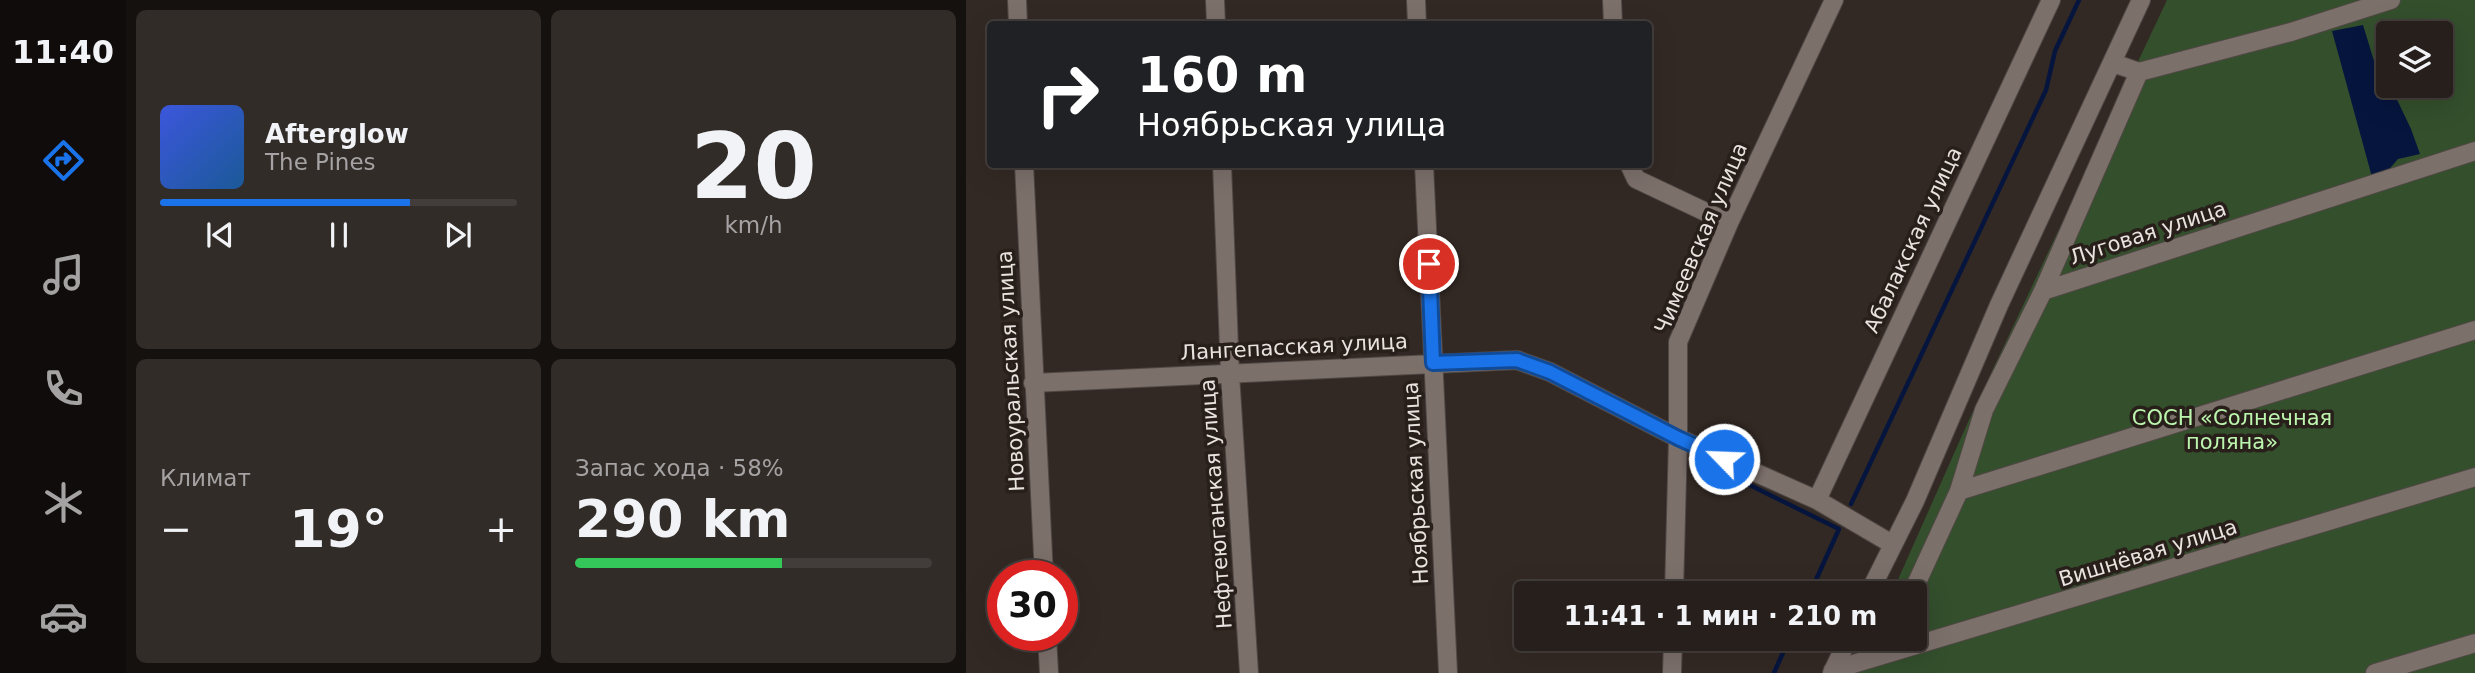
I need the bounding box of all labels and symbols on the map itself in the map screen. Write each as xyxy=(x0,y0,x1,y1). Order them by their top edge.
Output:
street label: Чимеевская улица xyxy=(1650,139,1752,337)
street label: Абалакская улица xyxy=(1859,143,1967,337)
street label: Луговая улица xyxy=(2067,196,2229,270)
pin xyxy=(1399,234,1459,294)
street label: Новоуральская улица xyxy=(993,250,1029,492)
street label: Лангепасская улица xyxy=(1180,329,1408,365)
street label: Нефтеюганская улица xyxy=(1195,378,1237,630)
street label: Ноябрьская улица xyxy=(1399,381,1433,585)
park label: СОСН «Солнечная поляна» xyxy=(2132,406,2332,454)
position arrow xyxy=(1687,422,1761,496)
street label: Вишнёвая улица xyxy=(2056,514,2240,592)
speed limit sign: 30 xyxy=(987,560,1078,651)

